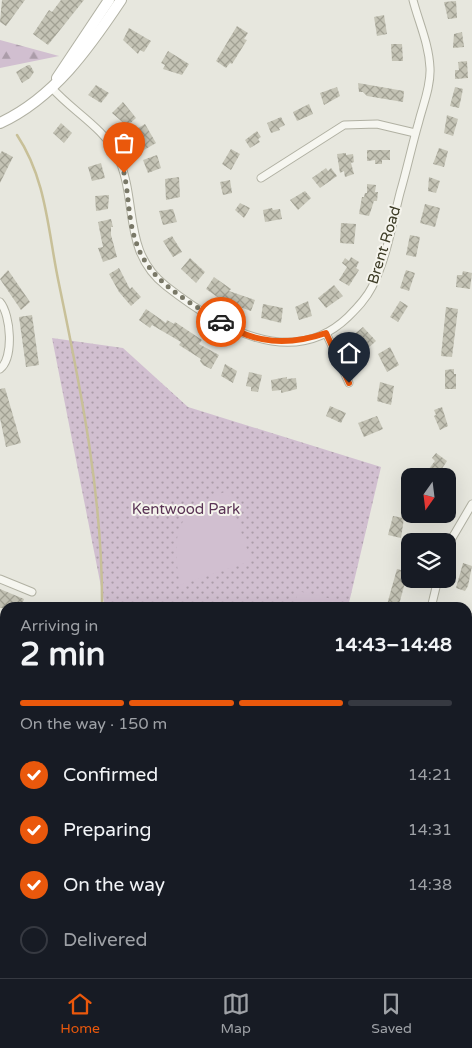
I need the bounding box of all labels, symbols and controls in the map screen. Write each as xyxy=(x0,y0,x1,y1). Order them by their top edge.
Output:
pin xyxy=(103,122,145,173)
icon: bag xyxy=(110,129,138,157)
street label: Brent Road xyxy=(364,204,404,286)
courier xyxy=(196,297,246,347)
icon: car xyxy=(207,308,235,336)
pin xyxy=(328,332,370,383)
icon: home xyxy=(335,339,363,367)
north arrow xyxy=(401,468,456,522)
map controls xyxy=(401,468,456,588)
park label: Kentwood Park xyxy=(132,500,240,518)
button: layers xyxy=(401,533,456,588)
text: Arriving in xyxy=(20,616,98,636)
text: 14:43–14:48 xyxy=(334,634,452,656)
text: 2 min xyxy=(20,636,105,674)
text: On the way · 150 m xyxy=(20,714,167,734)
icon: check xyxy=(20,761,48,789)
text: Confirmed xyxy=(63,764,158,786)
text: 14:21 xyxy=(408,765,452,785)
icon: check xyxy=(20,816,48,844)
text: Preparing xyxy=(63,819,152,841)
text: 14:31 xyxy=(408,820,452,840)
icon: check xyxy=(20,871,48,899)
text: On the way xyxy=(63,874,165,896)
text: 14:38 xyxy=(408,875,452,895)
text: Delivered xyxy=(63,929,148,951)
tab: Home xyxy=(60,990,100,1037)
tab: Map xyxy=(220,990,251,1037)
tab: Saved xyxy=(371,990,412,1037)

